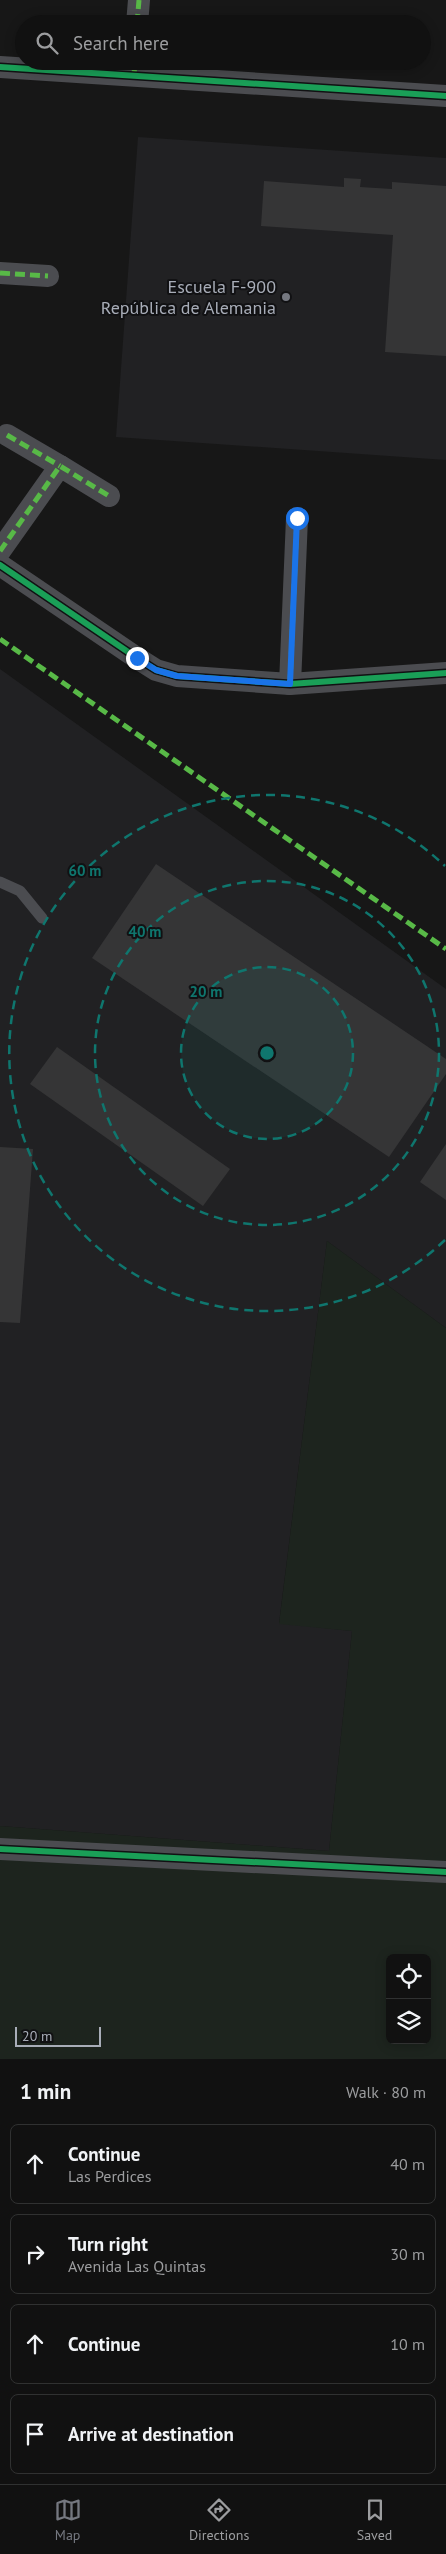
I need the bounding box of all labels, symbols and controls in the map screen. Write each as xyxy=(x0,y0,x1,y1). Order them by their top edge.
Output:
search box xyxy=(15,15,431,70)
icon: search xyxy=(33,29,61,57)
text: Search here xyxy=(73,31,169,55)
place label: Escuela F-900 República de Alemania xyxy=(101,275,276,319)
marker: Escuela F-900 República de Alemania xyxy=(280,291,292,303)
route start xyxy=(286,507,309,530)
route end xyxy=(126,647,149,670)
text: 60 m xyxy=(69,861,101,880)
text: 40 m xyxy=(129,922,161,941)
text: 20 m xyxy=(190,982,222,1001)
centre of rings xyxy=(258,1044,276,1062)
map controls xyxy=(386,1954,431,2044)
button: locate xyxy=(386,1954,431,1999)
button: layers xyxy=(386,1999,431,2044)
scale bar xyxy=(15,2024,101,2047)
text: 20 m xyxy=(22,2027,52,2045)
text: 1 min xyxy=(20,2078,71,2105)
text: Walk · 80 m xyxy=(346,2082,426,2102)
text: Continue xyxy=(68,2142,140,2166)
icon: ahead xyxy=(21,2150,49,2178)
text: 40 m xyxy=(390,2154,425,2174)
text: Las Perdices xyxy=(68,2166,151,2186)
text: Turn right xyxy=(68,2232,148,2256)
icon: right xyxy=(21,2240,49,2268)
text: 30 m xyxy=(390,2244,425,2264)
text: Avenida Las Quintas xyxy=(68,2256,206,2276)
icon: ahead xyxy=(21,2330,49,2358)
text: Continue xyxy=(68,2332,140,2356)
text: 10 m xyxy=(390,2334,425,2354)
icon: arrive xyxy=(21,2420,49,2448)
text: Arrive at destination xyxy=(68,2422,234,2446)
tab: Map xyxy=(54,2496,82,2544)
tab: Directions xyxy=(189,2496,249,2544)
tab: Saved xyxy=(357,2496,392,2544)

